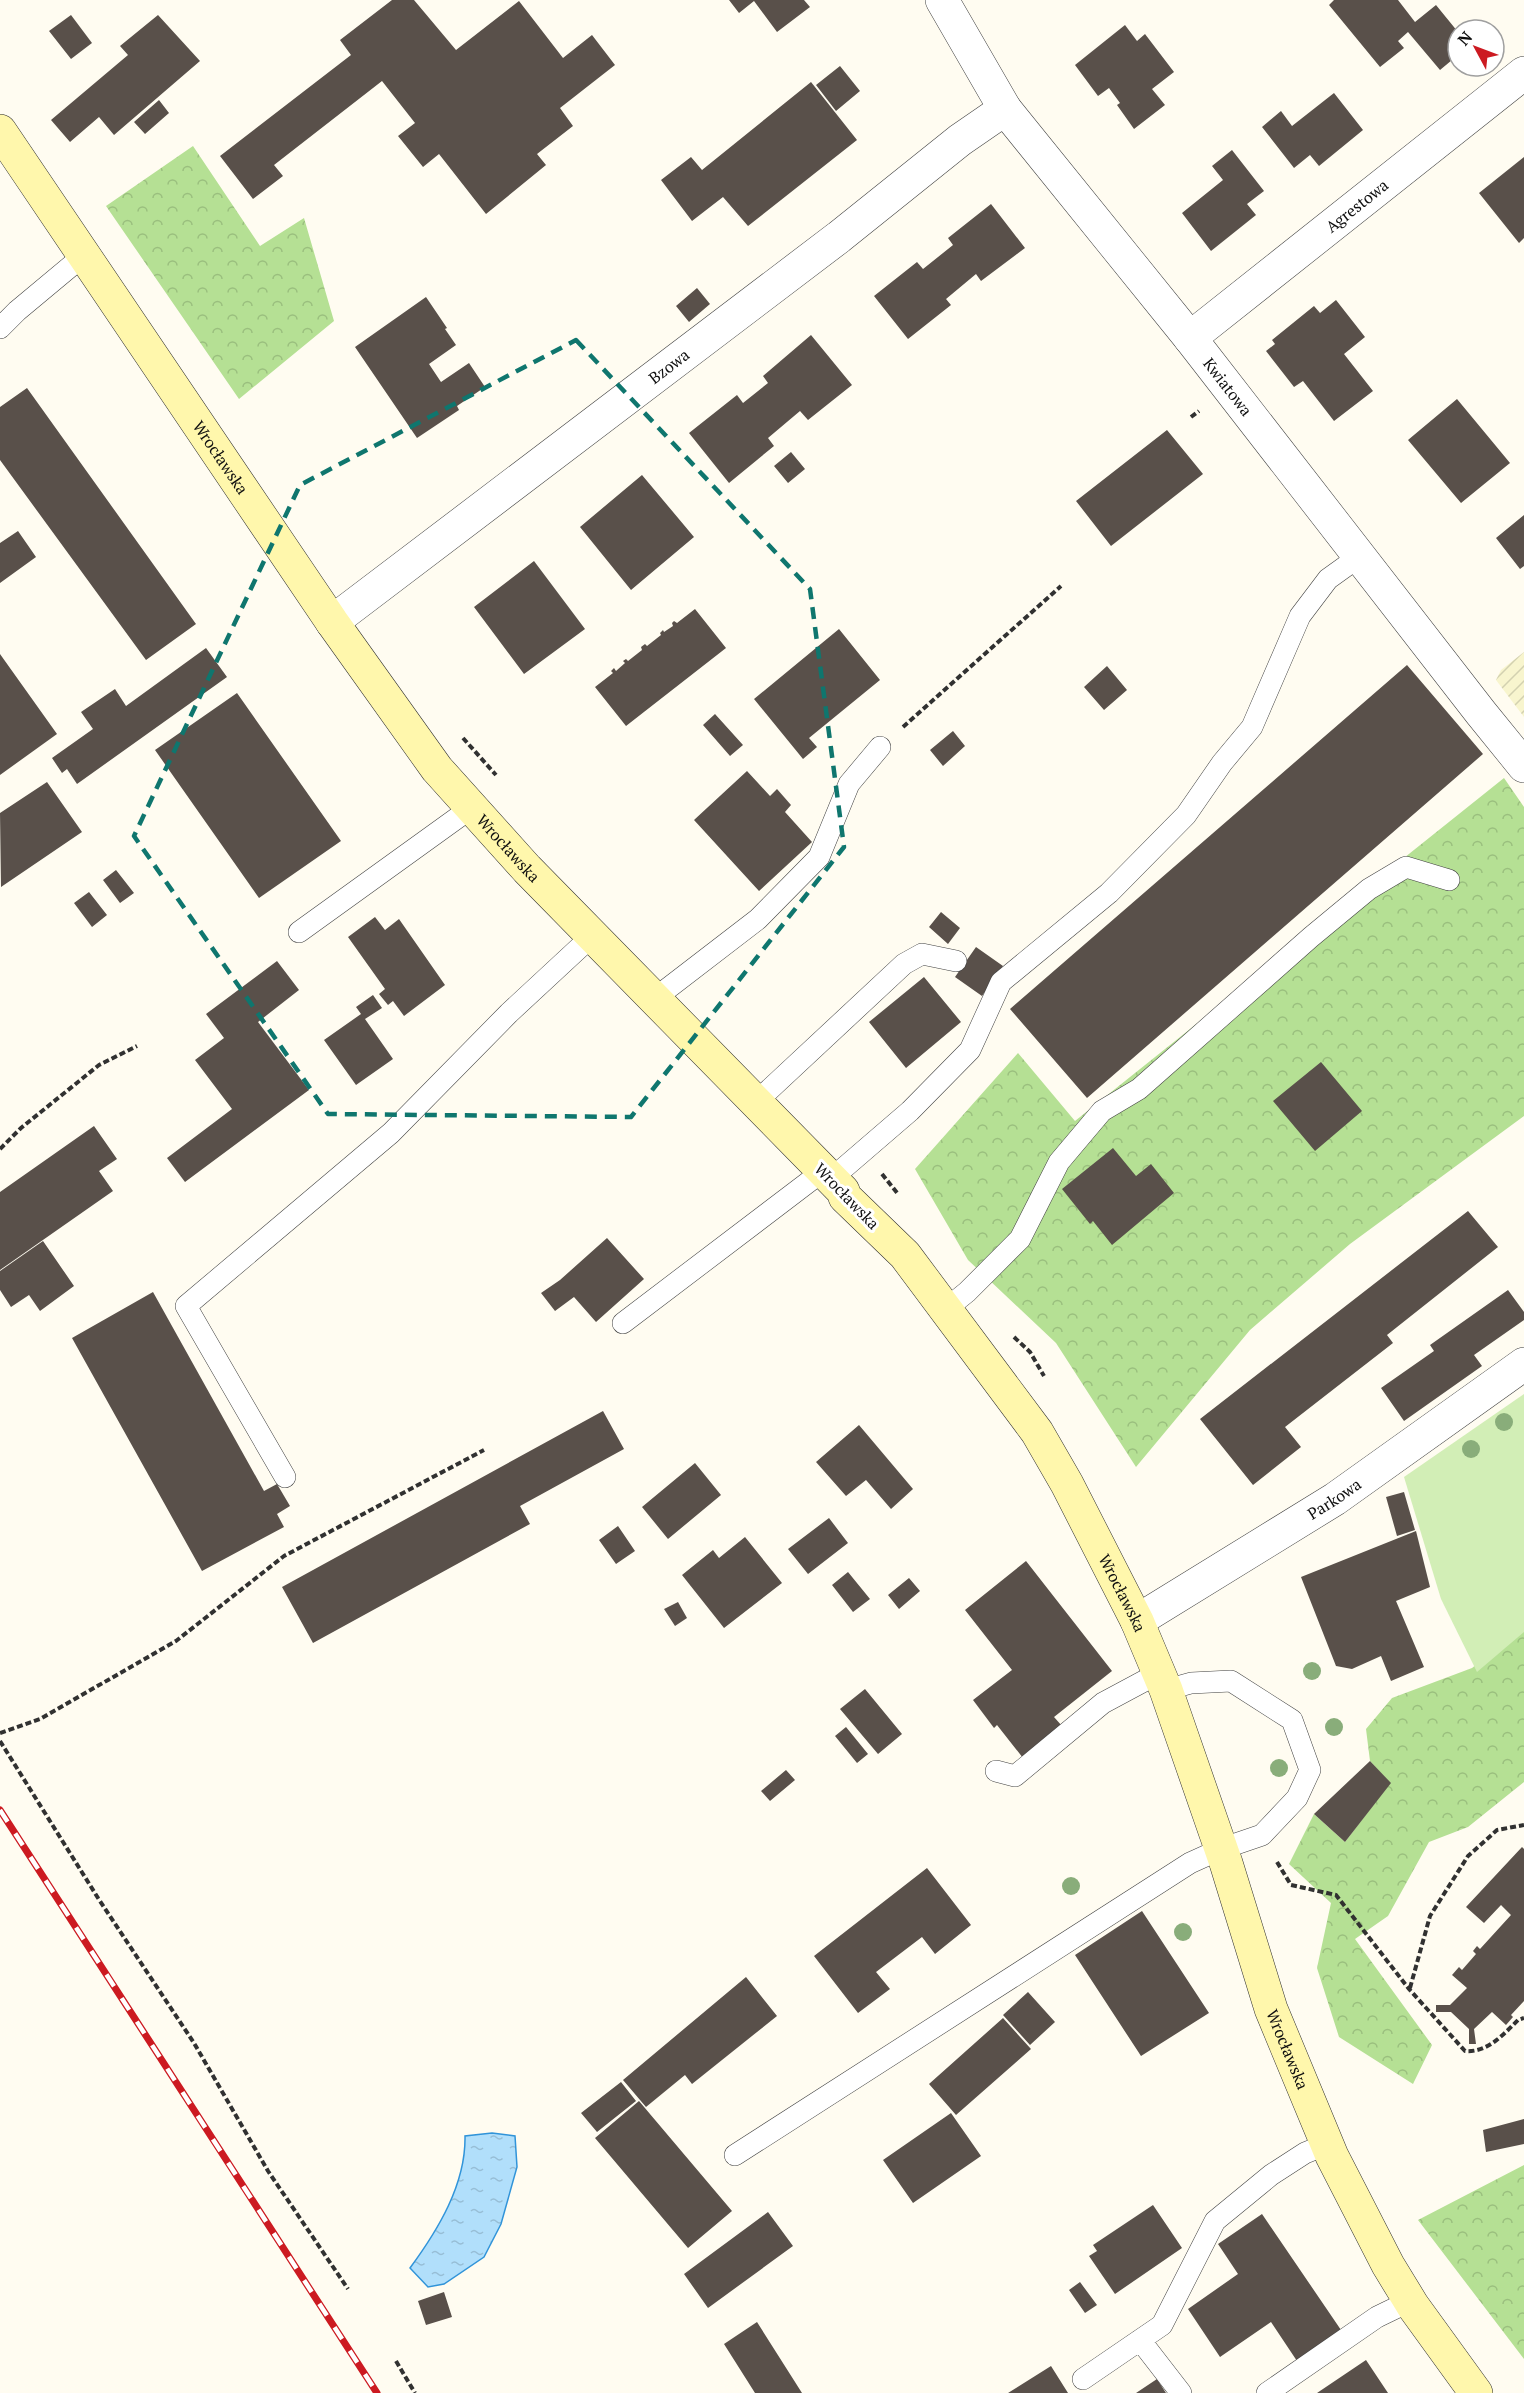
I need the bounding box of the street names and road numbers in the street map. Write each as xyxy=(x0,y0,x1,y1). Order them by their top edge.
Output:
street label: Agrestowa xyxy=(1321,174,1393,237)
street label: Bzowa xyxy=(644,344,694,389)
street label: Kwiatowa xyxy=(1198,353,1257,421)
street label: Wrocławska xyxy=(188,416,254,499)
street label: Wrocławska xyxy=(472,809,545,887)
street label: Wrocławska xyxy=(810,1158,884,1234)
street label: Parkowa xyxy=(1303,1473,1365,1524)
street label: Wrocławska xyxy=(1094,1550,1151,1635)
street label: Wrocławska xyxy=(1261,2006,1314,2093)

